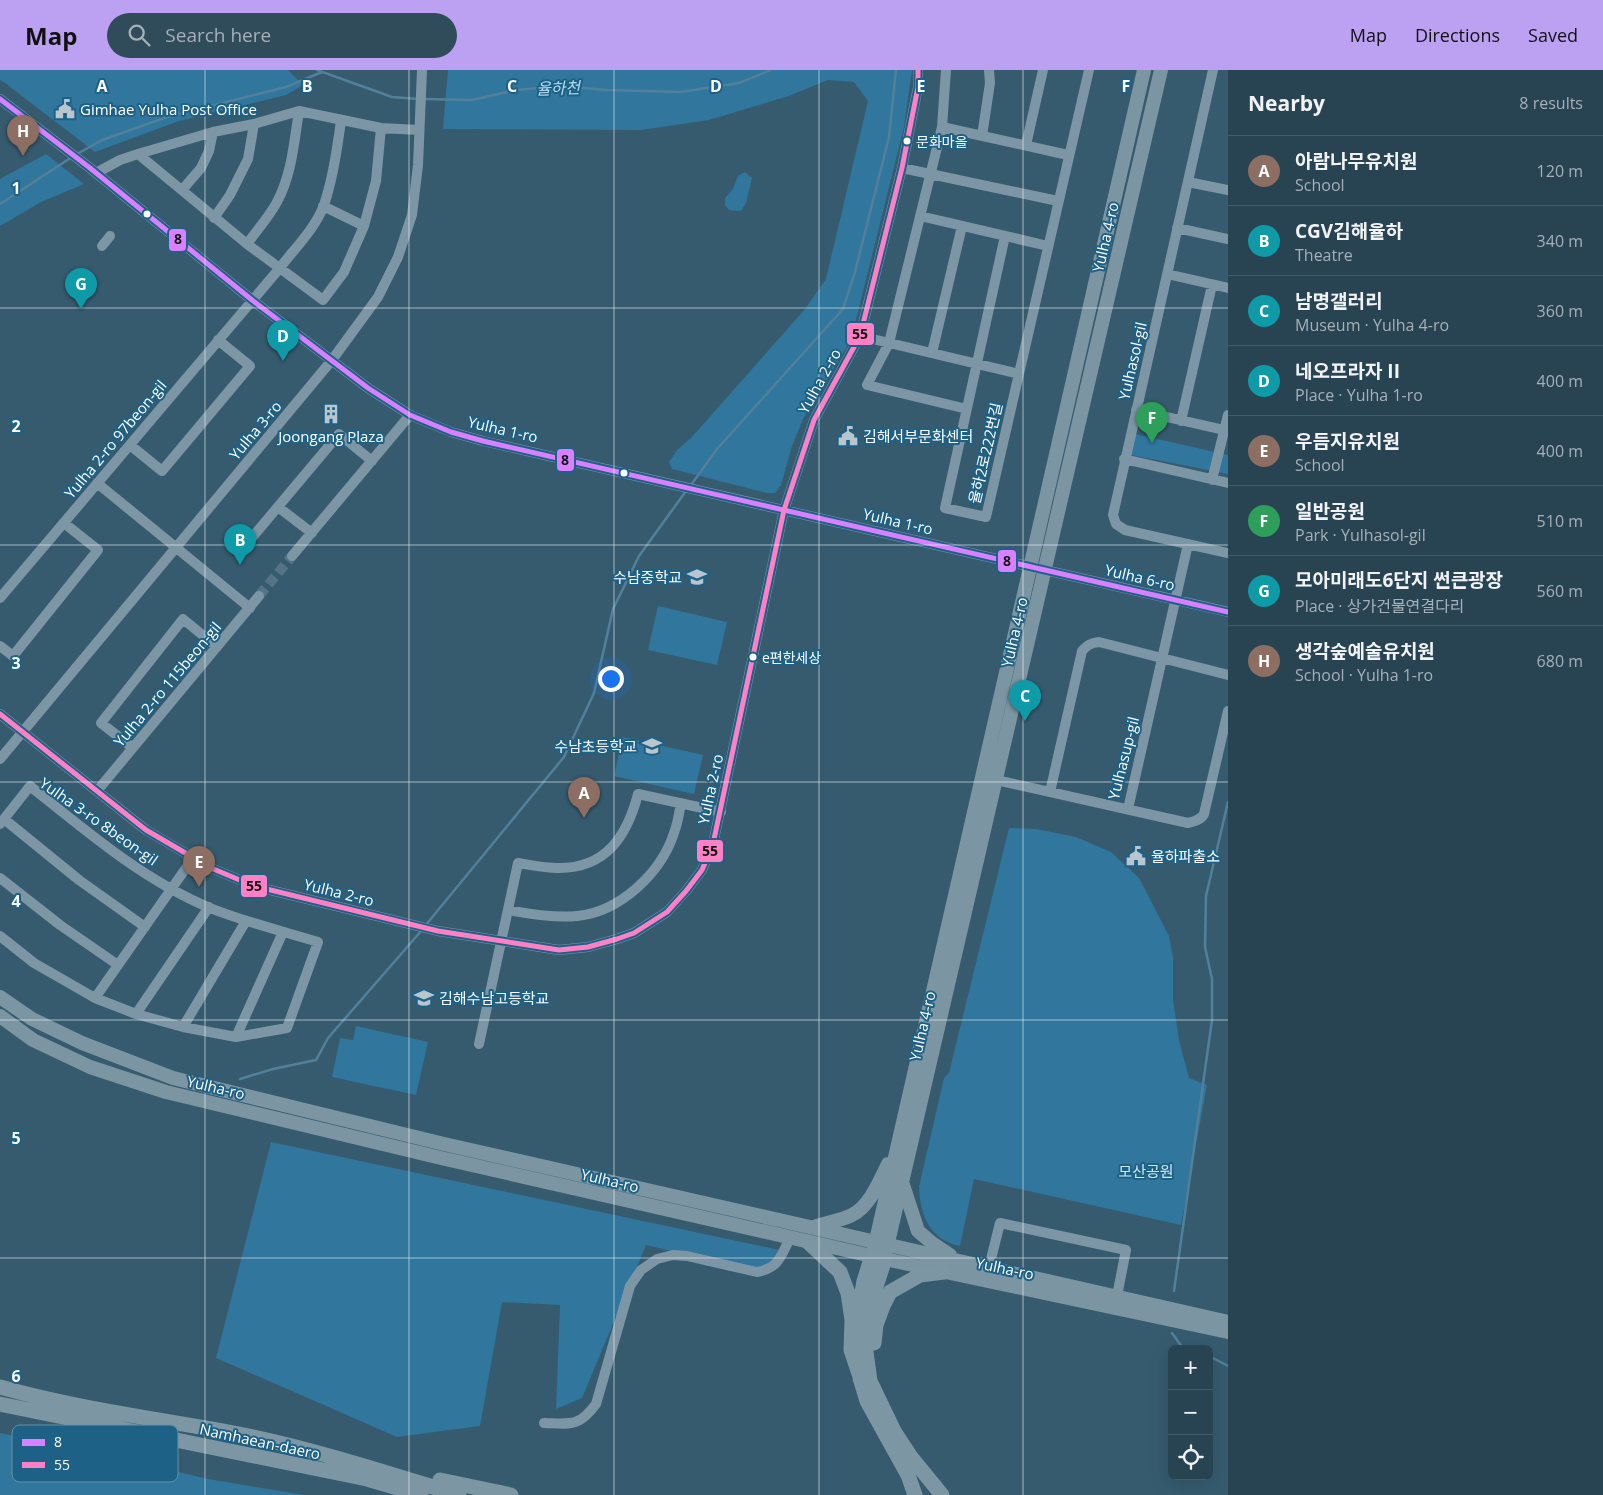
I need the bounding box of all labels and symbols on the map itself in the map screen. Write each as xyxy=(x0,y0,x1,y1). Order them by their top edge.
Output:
text: A xyxy=(96,75,108,97)
text: B xyxy=(302,75,312,97)
text: C xyxy=(507,75,517,97)
text: D xyxy=(710,75,722,97)
text: E xyxy=(917,75,926,97)
text: F xyxy=(1122,75,1130,97)
water label: 율하천 xyxy=(536,76,583,100)
public building icon: Gimhae Yulha Post Office xyxy=(54,98,76,120)
place label: Gimhae Yulha Post Office xyxy=(80,99,257,119)
pin: H xyxy=(7,115,39,156)
place label: 문화마을 xyxy=(916,132,968,151)
marker: 문화마을 xyxy=(902,136,912,146)
text: 1 xyxy=(11,177,21,199)
street label: Yulha 4-ro xyxy=(1087,200,1123,274)
unlabelled marker xyxy=(142,209,152,219)
line badge: 8 xyxy=(168,228,187,252)
text: 8 xyxy=(174,229,182,248)
pin: G xyxy=(65,268,97,309)
pin: D xyxy=(267,320,299,361)
street label: Yulhasol-gil xyxy=(1113,320,1151,402)
line badge: 55 xyxy=(846,322,875,346)
text: 55 xyxy=(852,324,868,343)
street label: Yulha 2-ro xyxy=(793,345,845,417)
street label: Yulha 2-ro 97beon-gil xyxy=(60,376,170,502)
street label: Yulha 3-ro xyxy=(224,396,286,464)
street label: 율하2로222번길 xyxy=(964,400,1006,506)
pin: F xyxy=(1136,402,1168,443)
building icon: Joongang Plaza xyxy=(320,403,342,425)
street label: Yulha 1-ro xyxy=(466,411,540,447)
text: 2 xyxy=(11,415,21,437)
public building icon: 김해서부문화센터 xyxy=(837,425,859,447)
place label: Joongang Plaza xyxy=(276,426,384,446)
place label: 김해서부문화센터 xyxy=(863,426,973,446)
line badge: 8 xyxy=(556,448,575,472)
text: 8 xyxy=(561,450,569,469)
unlabelled marker xyxy=(619,468,629,478)
street label: Yulha 1-ro xyxy=(861,503,935,539)
pin: B xyxy=(224,524,256,565)
line badge: 8 xyxy=(997,549,1017,573)
text: 8 xyxy=(1003,551,1011,570)
street label: Yulha 6-ro xyxy=(1103,559,1177,595)
school or university icon: 수남중학교 xyxy=(686,566,708,588)
place label: 수남중학교 xyxy=(613,567,682,587)
street label: Yulha 4-ro xyxy=(996,595,1032,669)
street label: Yulha 2-ro 115beon-gil xyxy=(109,617,225,751)
place label: e편한세상 xyxy=(762,648,822,667)
text: 3 xyxy=(11,652,21,674)
marker: e편한세상 xyxy=(748,652,758,662)
your location xyxy=(598,666,624,692)
pin: C xyxy=(1009,680,1041,721)
street label: Yulhasup-gil xyxy=(1103,714,1143,802)
school or university icon: 수남초등학교 xyxy=(641,735,663,757)
place label: 수남초등학교 xyxy=(554,736,637,756)
street label: Yulha 2-ro xyxy=(693,752,727,826)
street label: Yulha 3-ro 8beon-gil xyxy=(36,773,162,869)
pin: A xyxy=(568,777,600,818)
line badge: 55 xyxy=(696,839,724,863)
text: 55 xyxy=(702,841,718,860)
public building icon: 율하파출소 xyxy=(1125,845,1147,867)
pin: E xyxy=(183,846,215,887)
place label: 율하파출소 xyxy=(1151,846,1220,866)
line badge: 55 xyxy=(240,874,268,898)
street label: Yulha 2-ro xyxy=(302,874,376,910)
text: 55 xyxy=(246,876,262,895)
text: 4 xyxy=(11,890,21,912)
school or university icon: 김해수남고등학교 xyxy=(413,987,435,1009)
place label: 김해수남고등학교 xyxy=(439,988,549,1008)
street label: Yulha 4-ro xyxy=(904,989,940,1063)
street label: Yulha-ro xyxy=(185,1071,247,1103)
text: 5 xyxy=(11,1127,21,1149)
park label: 모산공원 xyxy=(1118,1161,1174,1181)
street label: Yulha-ro xyxy=(579,1164,641,1196)
street label: Yulha-ro xyxy=(974,1252,1036,1284)
text: 6 xyxy=(11,1365,21,1387)
street label: Namhaean-daero xyxy=(198,1418,322,1464)
legend xyxy=(12,1425,178,1482)
text: 8 xyxy=(54,1432,62,1451)
text: 55 xyxy=(54,1455,70,1474)

